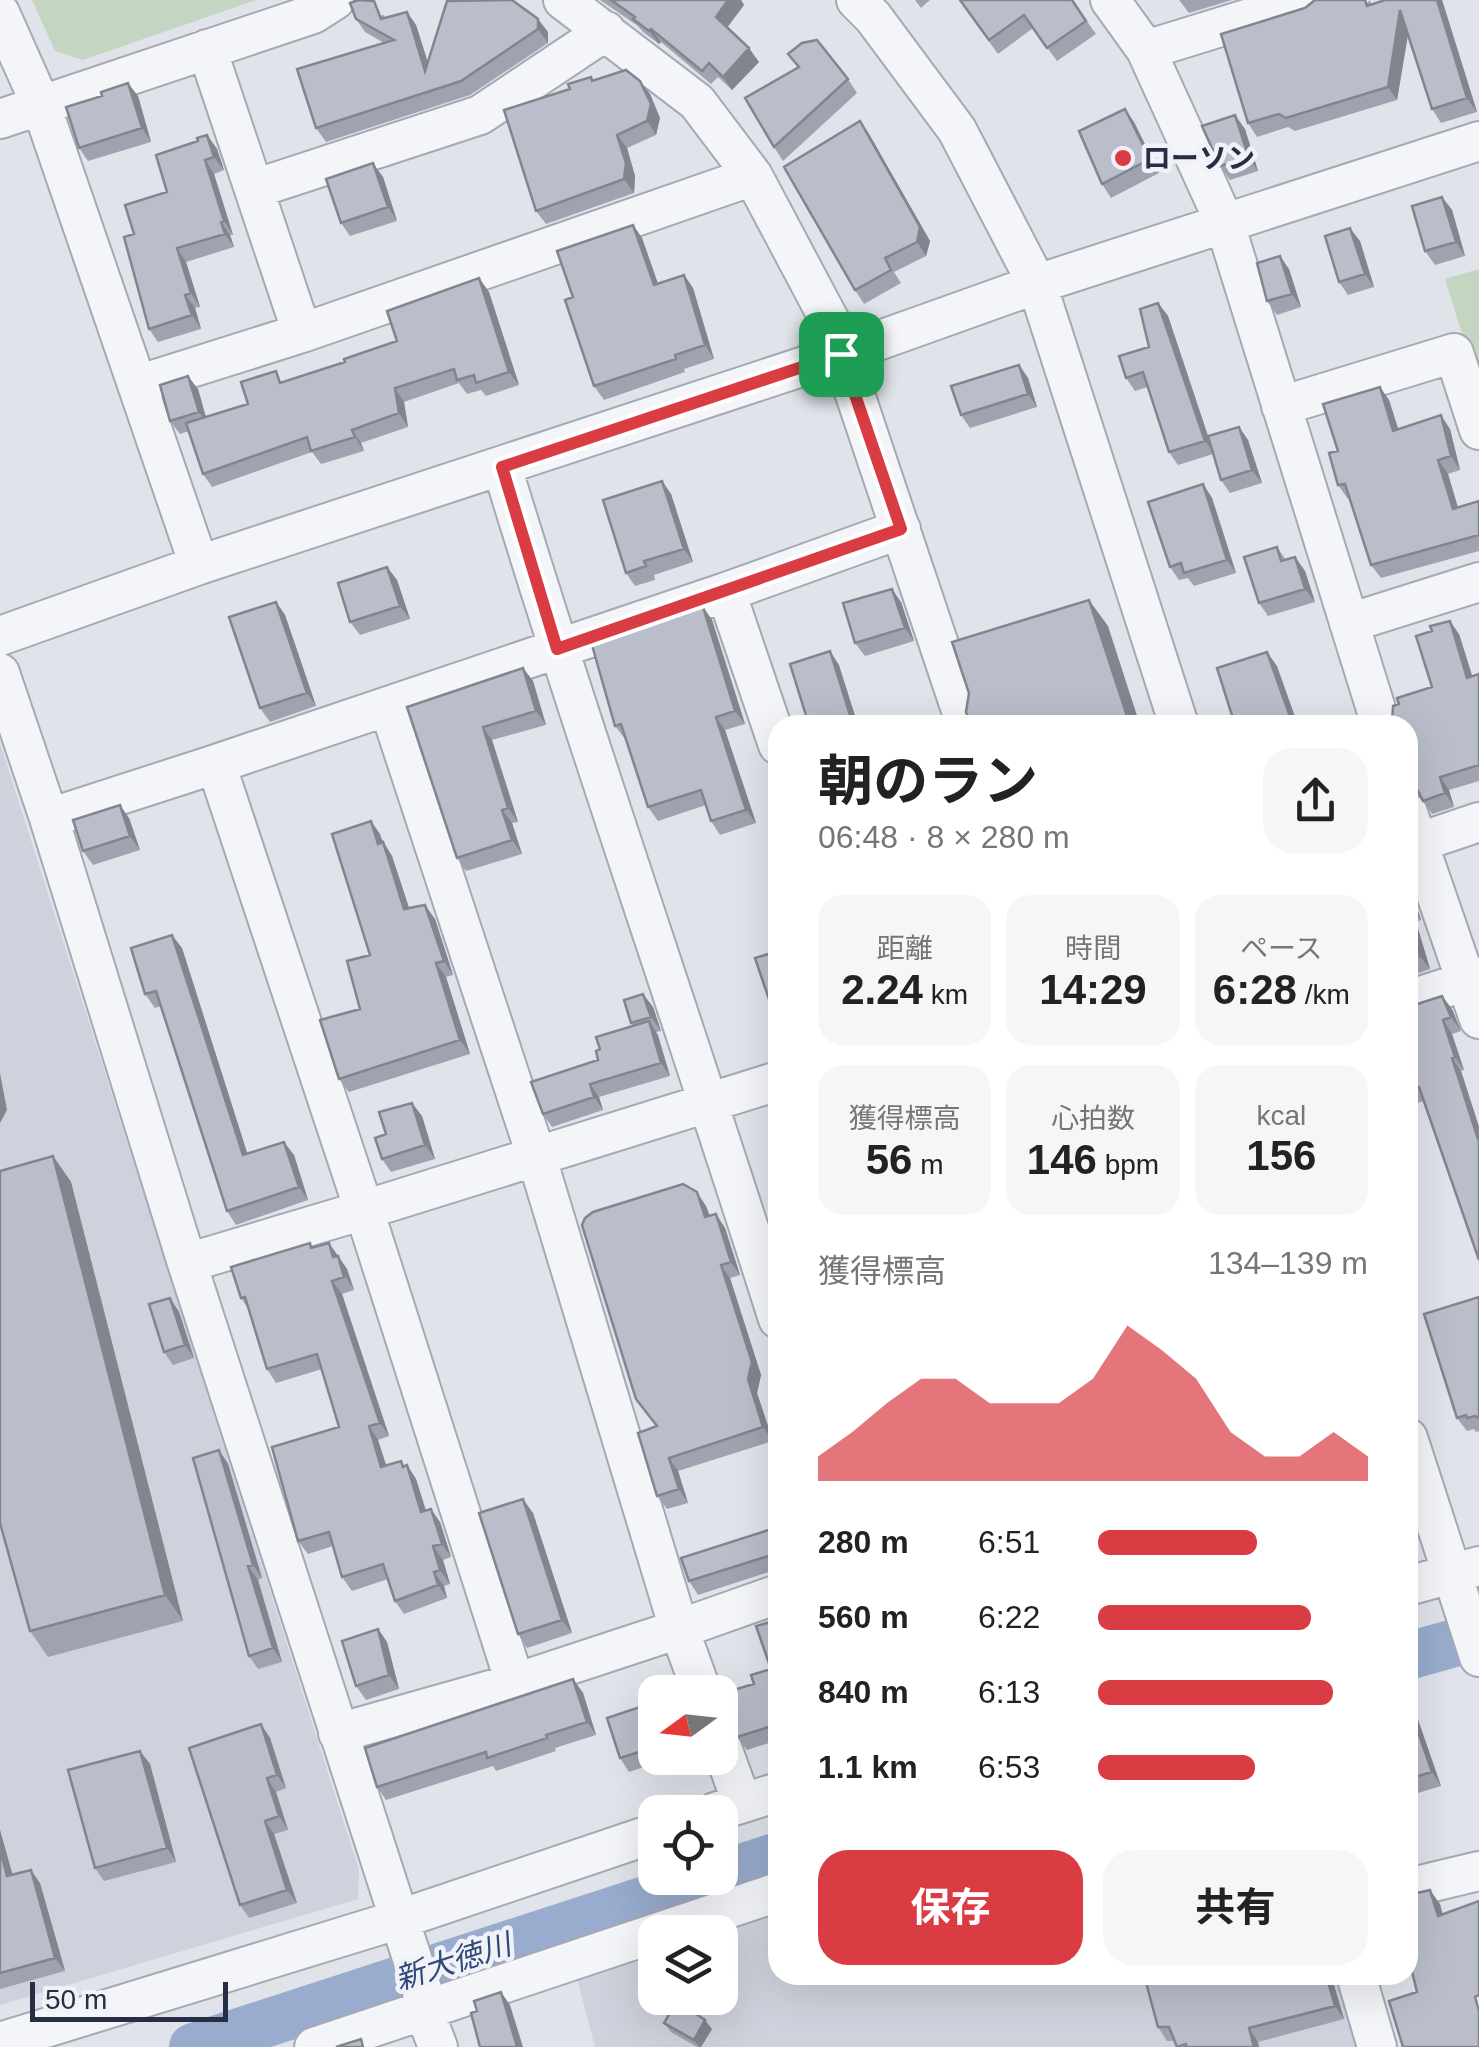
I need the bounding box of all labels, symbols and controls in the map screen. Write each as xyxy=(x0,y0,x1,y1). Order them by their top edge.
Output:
place label: ローソン xyxy=(1143,143,1255,174)
marker: ローソン xyxy=(1112,147,1134,169)
pin xyxy=(799,312,884,397)
icon: arrive xyxy=(814,327,869,382)
button: share xyxy=(1263,748,1368,853)
text: 朝のラン xyxy=(818,750,1038,812)
text: 06:48 · 8 × 280 m xyxy=(818,819,1070,855)
text: 距離 xyxy=(877,933,933,964)
text: 時間 xyxy=(1065,933,1121,964)
text: ペース xyxy=(1240,933,1323,964)
text: 2.24 xyxy=(841,966,923,1013)
text: 14:29 xyxy=(1039,966,1147,1013)
text: 6:28 xyxy=(1213,966,1297,1013)
text: km xyxy=(923,979,968,1010)
text: /km xyxy=(1297,979,1350,1010)
text: kcal xyxy=(1256,1100,1306,1131)
text: 獲得標高 xyxy=(849,1103,961,1134)
text: 心拍数 xyxy=(1051,1103,1135,1134)
text: 156 xyxy=(1246,1132,1316,1179)
text: 56 xyxy=(866,1136,912,1183)
text: 146 xyxy=(1027,1136,1097,1183)
text: m xyxy=(912,1149,944,1180)
text: bpm xyxy=(1097,1149,1159,1180)
text: 134–139 m xyxy=(1208,1245,1368,1281)
text: 獲得標高 xyxy=(818,1253,946,1289)
text: 280 m xyxy=(818,1524,909,1560)
text: 6:51 xyxy=(978,1524,1040,1560)
text: 560 m xyxy=(818,1599,909,1635)
text: 6:22 xyxy=(978,1599,1040,1635)
text: 840 m xyxy=(818,1674,909,1710)
text: 6:13 xyxy=(978,1674,1040,1710)
north arrow xyxy=(638,1675,738,1775)
map controls xyxy=(638,1675,738,2015)
text: 1.1 km xyxy=(818,1749,918,1785)
text: 6:53 xyxy=(978,1749,1040,1785)
button: locate xyxy=(638,1795,738,1895)
button: 保存 xyxy=(818,1850,1083,1965)
button: 共有 xyxy=(1103,1850,1368,1965)
button: layers xyxy=(638,1915,738,2015)
water label: 新大徳川 xyxy=(391,1926,518,1996)
scale bar xyxy=(30,1977,228,2022)
text: 50 m xyxy=(45,1984,107,2015)

